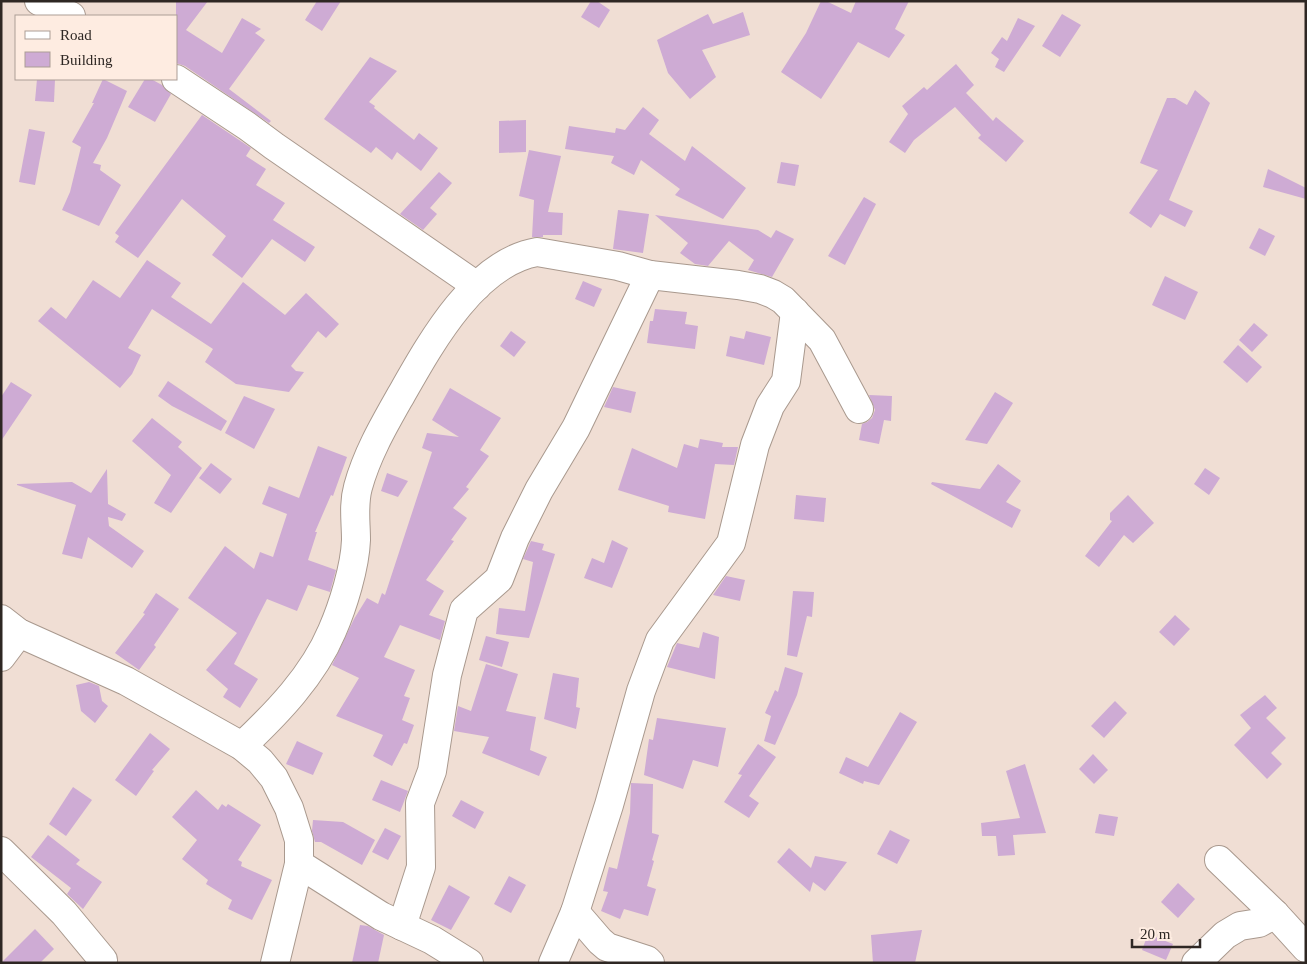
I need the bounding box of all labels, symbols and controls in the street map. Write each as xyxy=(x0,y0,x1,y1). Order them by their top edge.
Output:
legend xyxy=(15,15,178,80)
text: Road xyxy=(60,27,92,43)
text: Building xyxy=(60,52,113,68)
scale bar xyxy=(1132,916,1200,948)
text: 20 m xyxy=(1140,926,1171,942)

